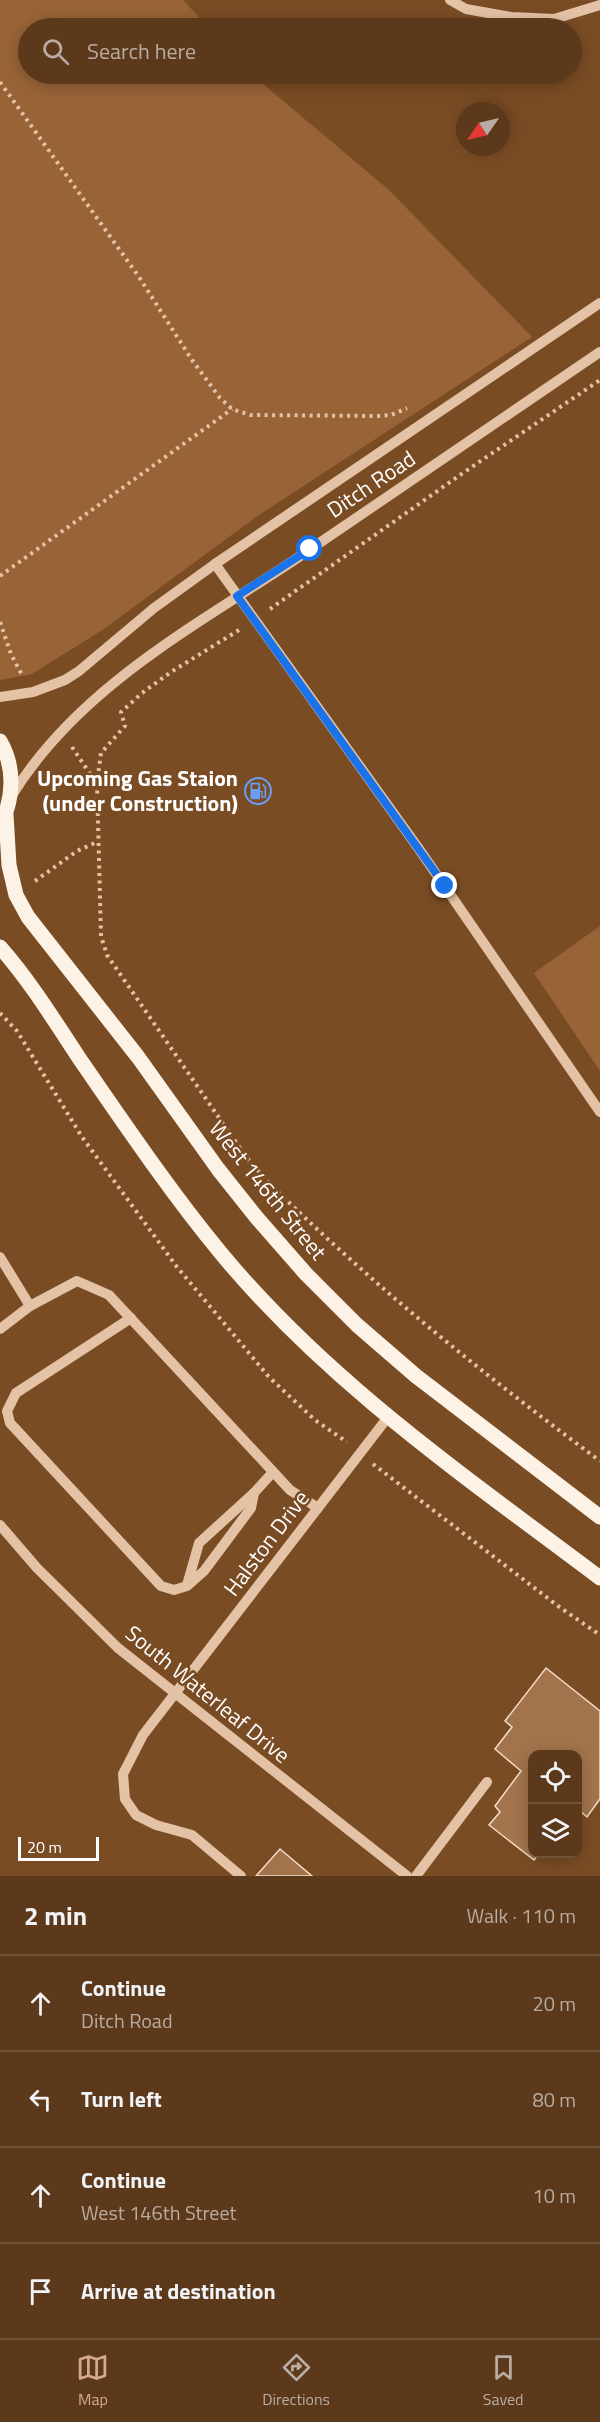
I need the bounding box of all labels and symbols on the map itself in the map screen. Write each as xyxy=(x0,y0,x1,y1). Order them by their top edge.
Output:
north arrow xyxy=(456,102,510,156)
street label: Ditch Road xyxy=(320,442,422,526)
route start xyxy=(296,535,322,561)
place label: Upcoming Gas Staion (under Construction) xyxy=(37,761,238,820)
fuel station icon: Upcoming Gas Staion (under Construction) xyxy=(243,776,273,806)
route end xyxy=(431,872,457,898)
street label: West 146th Street xyxy=(201,1113,335,1267)
street label: Halston Drive xyxy=(215,1483,317,1603)
street label: South Waterleaf Drive xyxy=(118,1617,298,1771)
scale bar xyxy=(18,1834,99,1862)

